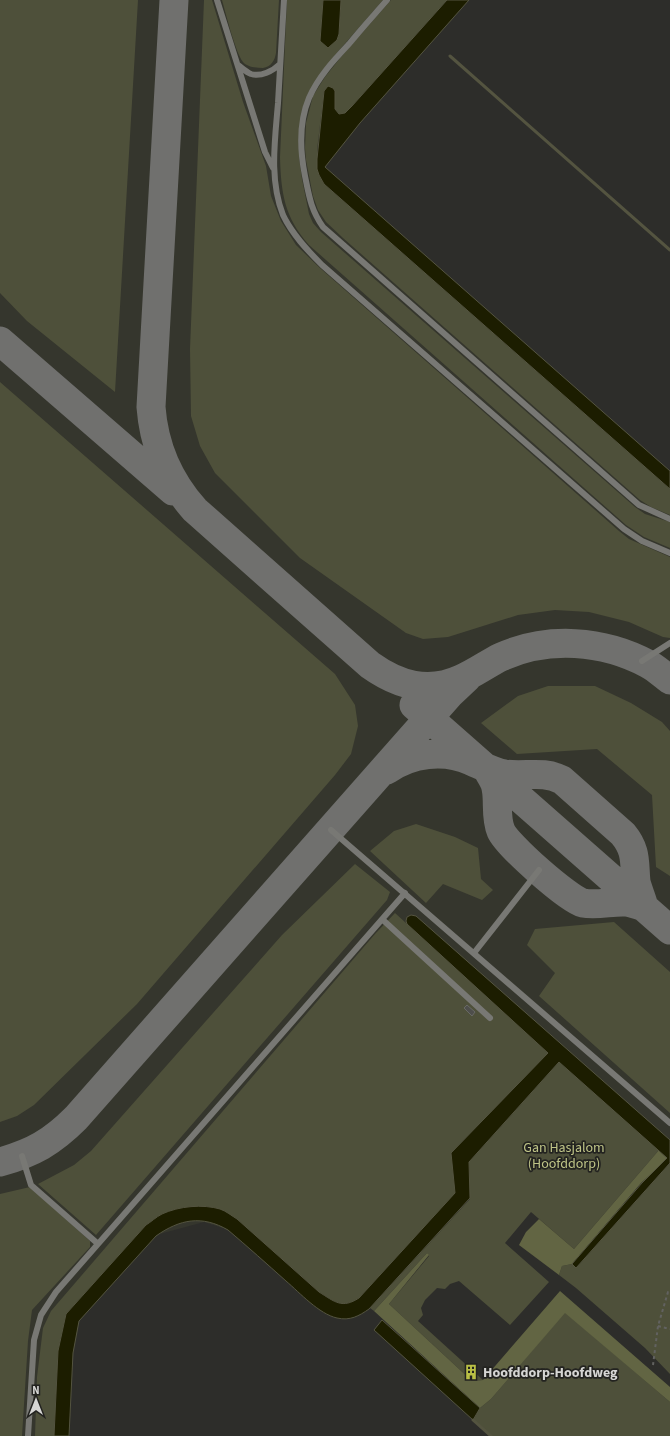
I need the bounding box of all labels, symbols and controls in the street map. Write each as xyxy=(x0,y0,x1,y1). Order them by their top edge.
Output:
park label: Gan Hasjalom (Hoofddorp) xyxy=(523,1138,605,1174)
building icon: Hoofddorp-Hoofdweg xyxy=(462,1363,480,1381)
place label: Hoofddorp-Hoofdweg xyxy=(483,1363,618,1383)
north arrow xyxy=(16,1380,56,1420)
text: N xyxy=(32,1383,40,1398)

